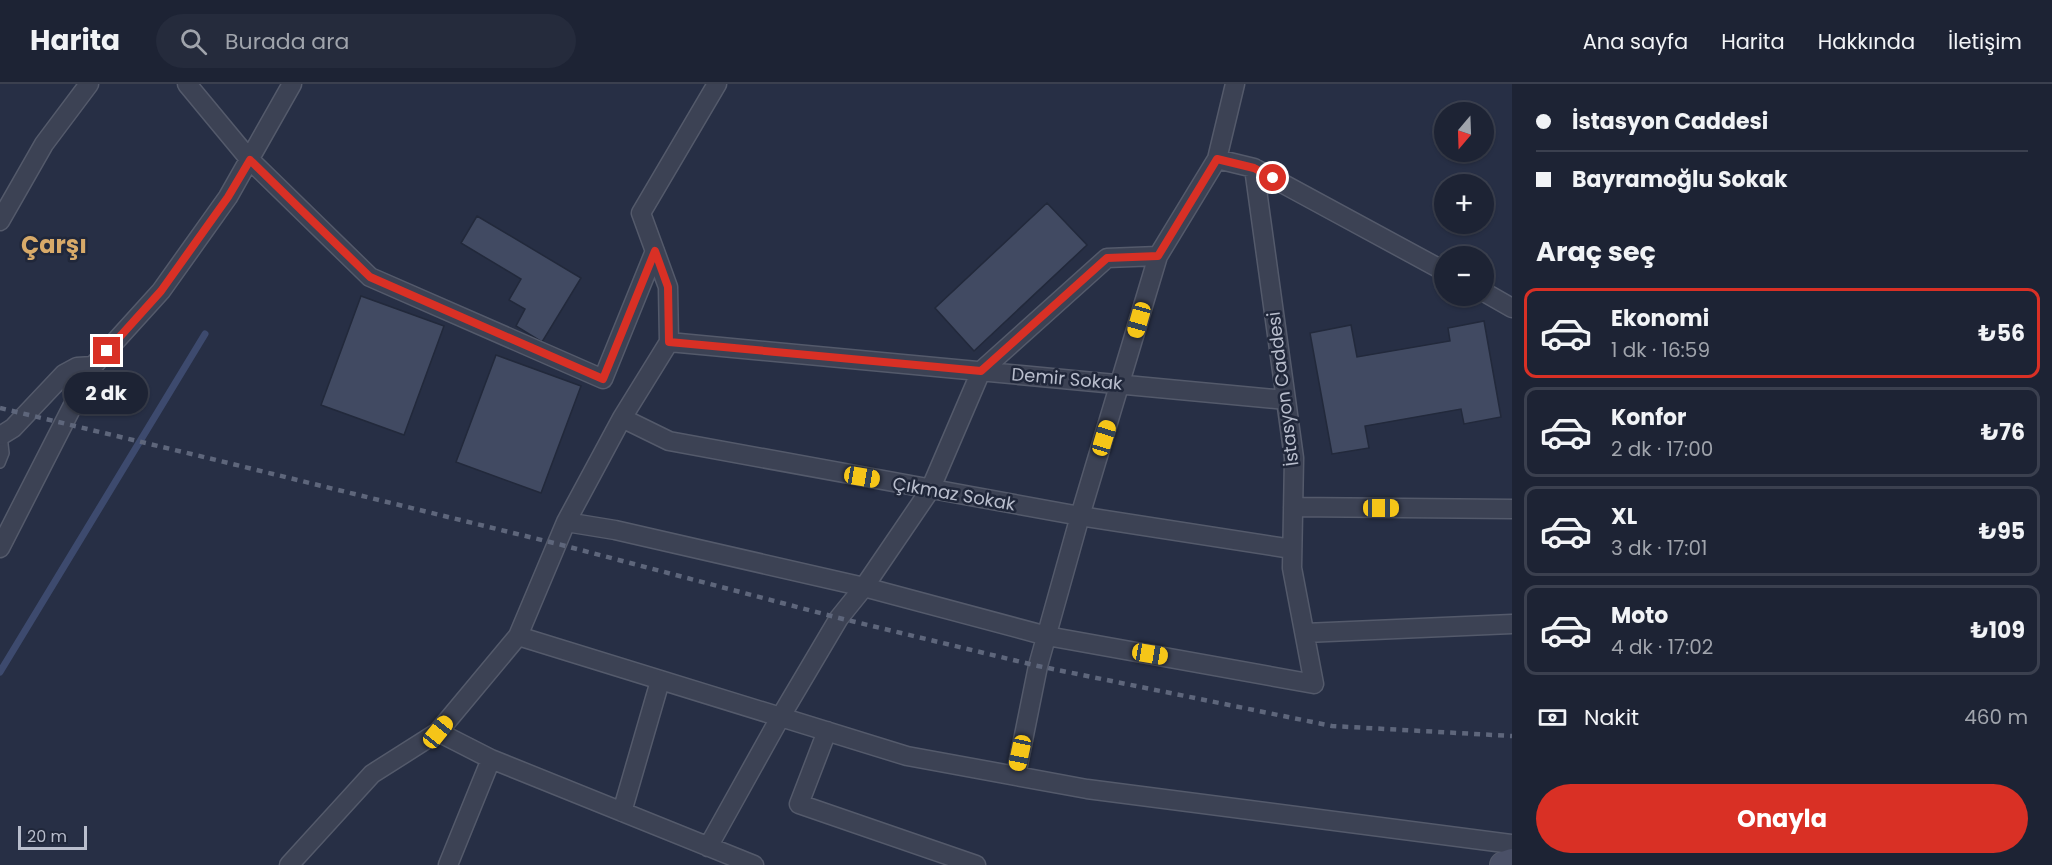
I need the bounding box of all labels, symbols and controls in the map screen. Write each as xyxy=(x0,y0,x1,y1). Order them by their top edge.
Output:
search box xyxy=(156,14,576,68)
text: Harita xyxy=(30,21,120,60)
icon: search xyxy=(177,25,210,58)
text: Burada ara xyxy=(225,26,349,57)
text: Ana sayfa xyxy=(1583,27,1688,56)
text: Harita xyxy=(1721,27,1785,56)
text: Hakkında xyxy=(1818,27,1915,56)
text: İletişim xyxy=(1948,27,2022,56)
north arrow xyxy=(1434,102,1494,162)
map controls xyxy=(1434,102,1494,306)
text: İstasyon Caddesi xyxy=(1572,106,1768,137)
route start xyxy=(1259,164,1286,191)
text: Bayramoğlu Sokak xyxy=(1572,164,1788,195)
button: + xyxy=(1434,174,1494,234)
district label: Çarşı xyxy=(21,228,87,261)
text: Araç seç xyxy=(1536,233,1656,270)
button: − xyxy=(1434,246,1494,306)
car xyxy=(1125,300,1153,340)
text: Ekonomi xyxy=(1611,303,1709,334)
icon: car xyxy=(1539,306,1593,360)
street label: İstasyon Caddesi xyxy=(1261,310,1304,468)
text: ₺56 xyxy=(1978,318,2025,349)
text: 1 dk · 16:59 xyxy=(1611,336,1710,364)
route end xyxy=(93,337,120,364)
street label: Demir Sokak xyxy=(1011,361,1124,396)
callout: 2 dk xyxy=(65,372,149,414)
text: 2 dk xyxy=(85,379,127,407)
text: Konfor xyxy=(1611,402,1687,433)
icon: car xyxy=(1539,405,1593,459)
text: ₺76 xyxy=(1981,417,2025,448)
car xyxy=(1090,418,1118,458)
text: 2 dk · 17:00 xyxy=(1611,435,1713,463)
car xyxy=(843,465,881,489)
street label: Çıkmaz Sokak xyxy=(891,470,1018,517)
car xyxy=(1363,499,1399,517)
text: XL xyxy=(1611,501,1637,532)
icon: car xyxy=(1539,504,1593,558)
text: ₺95 xyxy=(1979,516,2025,547)
text: 3 dk · 17:01 xyxy=(1611,534,1707,562)
text: Moto xyxy=(1611,600,1668,631)
icon: car xyxy=(1539,603,1593,657)
text: ₺109 xyxy=(1971,615,2025,646)
text: 4 dk · 17:02 xyxy=(1611,633,1713,661)
car xyxy=(1131,642,1169,666)
icon: cash xyxy=(1536,701,1569,734)
text: Nakit xyxy=(1584,702,1639,733)
text: 460 m xyxy=(1964,703,2028,731)
car xyxy=(420,712,456,752)
car xyxy=(1007,734,1033,772)
button: Onayla xyxy=(1536,784,2028,853)
scale bar xyxy=(18,823,87,850)
text: 20 m xyxy=(27,825,67,848)

